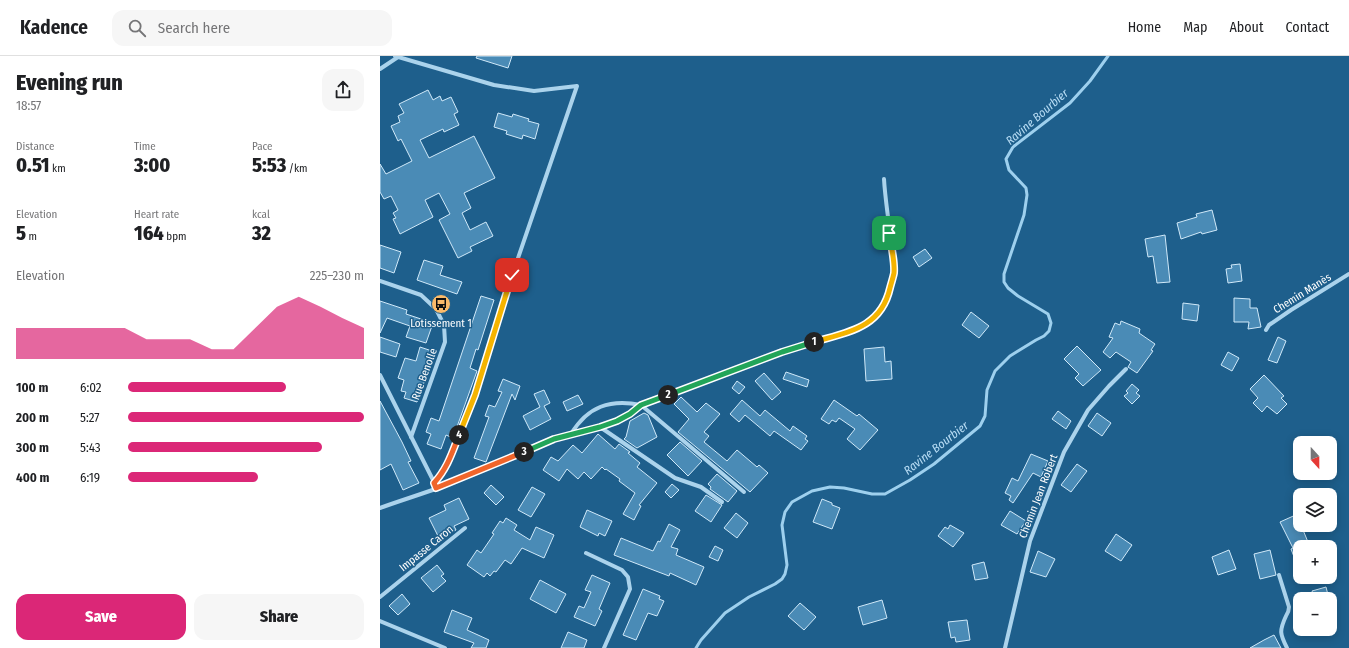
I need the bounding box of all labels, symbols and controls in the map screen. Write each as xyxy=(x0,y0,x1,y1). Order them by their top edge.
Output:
search box xyxy=(112,10,392,46)
text: Kadence xyxy=(20,16,88,39)
icon: search xyxy=(126,17,148,39)
text: Search here xyxy=(158,19,230,37)
text: Home xyxy=(1128,19,1161,36)
text: Map xyxy=(1183,19,1207,36)
text: About xyxy=(1229,19,1264,36)
text: Contact xyxy=(1286,19,1329,36)
text: Evening run xyxy=(16,69,123,96)
button: share xyxy=(322,69,364,111)
water label: Ravine Bourbier xyxy=(1003,86,1072,148)
text: 18:57 xyxy=(16,98,41,113)
text: Distance xyxy=(16,140,55,153)
text: Time xyxy=(134,140,156,153)
text: Pace xyxy=(252,140,273,153)
text: 0.51 xyxy=(16,153,49,177)
text: 3:00 xyxy=(134,153,170,177)
text: 5:53 xyxy=(252,153,286,177)
text: km xyxy=(49,162,66,175)
text: /km xyxy=(286,162,308,175)
text: Elevation xyxy=(16,208,57,221)
text: Heart rate xyxy=(134,208,179,221)
text: kcal xyxy=(252,208,270,221)
pin xyxy=(872,216,906,250)
text: 5 xyxy=(16,221,26,245)
text: 164 xyxy=(134,221,164,245)
text: 32 xyxy=(252,221,271,245)
icon: arrive xyxy=(878,222,900,244)
text: m xyxy=(26,230,37,243)
text: bpm xyxy=(164,230,187,243)
pin xyxy=(495,258,529,292)
icon: check xyxy=(501,264,523,286)
text: Elevation xyxy=(16,268,65,283)
text: 225–230 m xyxy=(310,268,364,283)
street label: Chemin Manès xyxy=(1271,270,1334,316)
bus stop icon: Lotissement 1 xyxy=(430,293,452,315)
place label: Lotissement 1 xyxy=(410,317,472,330)
pin: 1 xyxy=(804,332,824,352)
text: 1 xyxy=(812,335,816,348)
street label: Rue Benolle xyxy=(409,347,440,402)
text: 100 m xyxy=(16,380,48,395)
text: 6:02 xyxy=(80,380,102,395)
pin: 2 xyxy=(658,385,678,405)
text: 2 xyxy=(665,388,671,401)
text: 200 m xyxy=(16,410,49,425)
text: 5:27 xyxy=(80,410,100,425)
water label: Ravine Bourbier xyxy=(901,418,972,478)
pin: 4 xyxy=(449,425,469,445)
text: 4 xyxy=(456,428,462,441)
north arrow xyxy=(1293,436,1337,480)
map controls xyxy=(1293,436,1337,636)
text: 300 m xyxy=(16,440,49,455)
text: 5:43 xyxy=(80,440,101,455)
pin: 3 xyxy=(514,442,534,462)
text: 3 xyxy=(521,445,527,458)
street label: Chemin Jean Robert xyxy=(1016,452,1061,540)
text: 400 m xyxy=(16,470,50,485)
text: 6:19 xyxy=(80,470,100,485)
button: layers xyxy=(1293,488,1337,532)
street label: Impasse Caron xyxy=(397,523,456,574)
button: + xyxy=(1293,540,1337,584)
button: − xyxy=(1293,592,1337,636)
button: Save xyxy=(16,594,186,640)
button: Share xyxy=(194,594,364,640)

